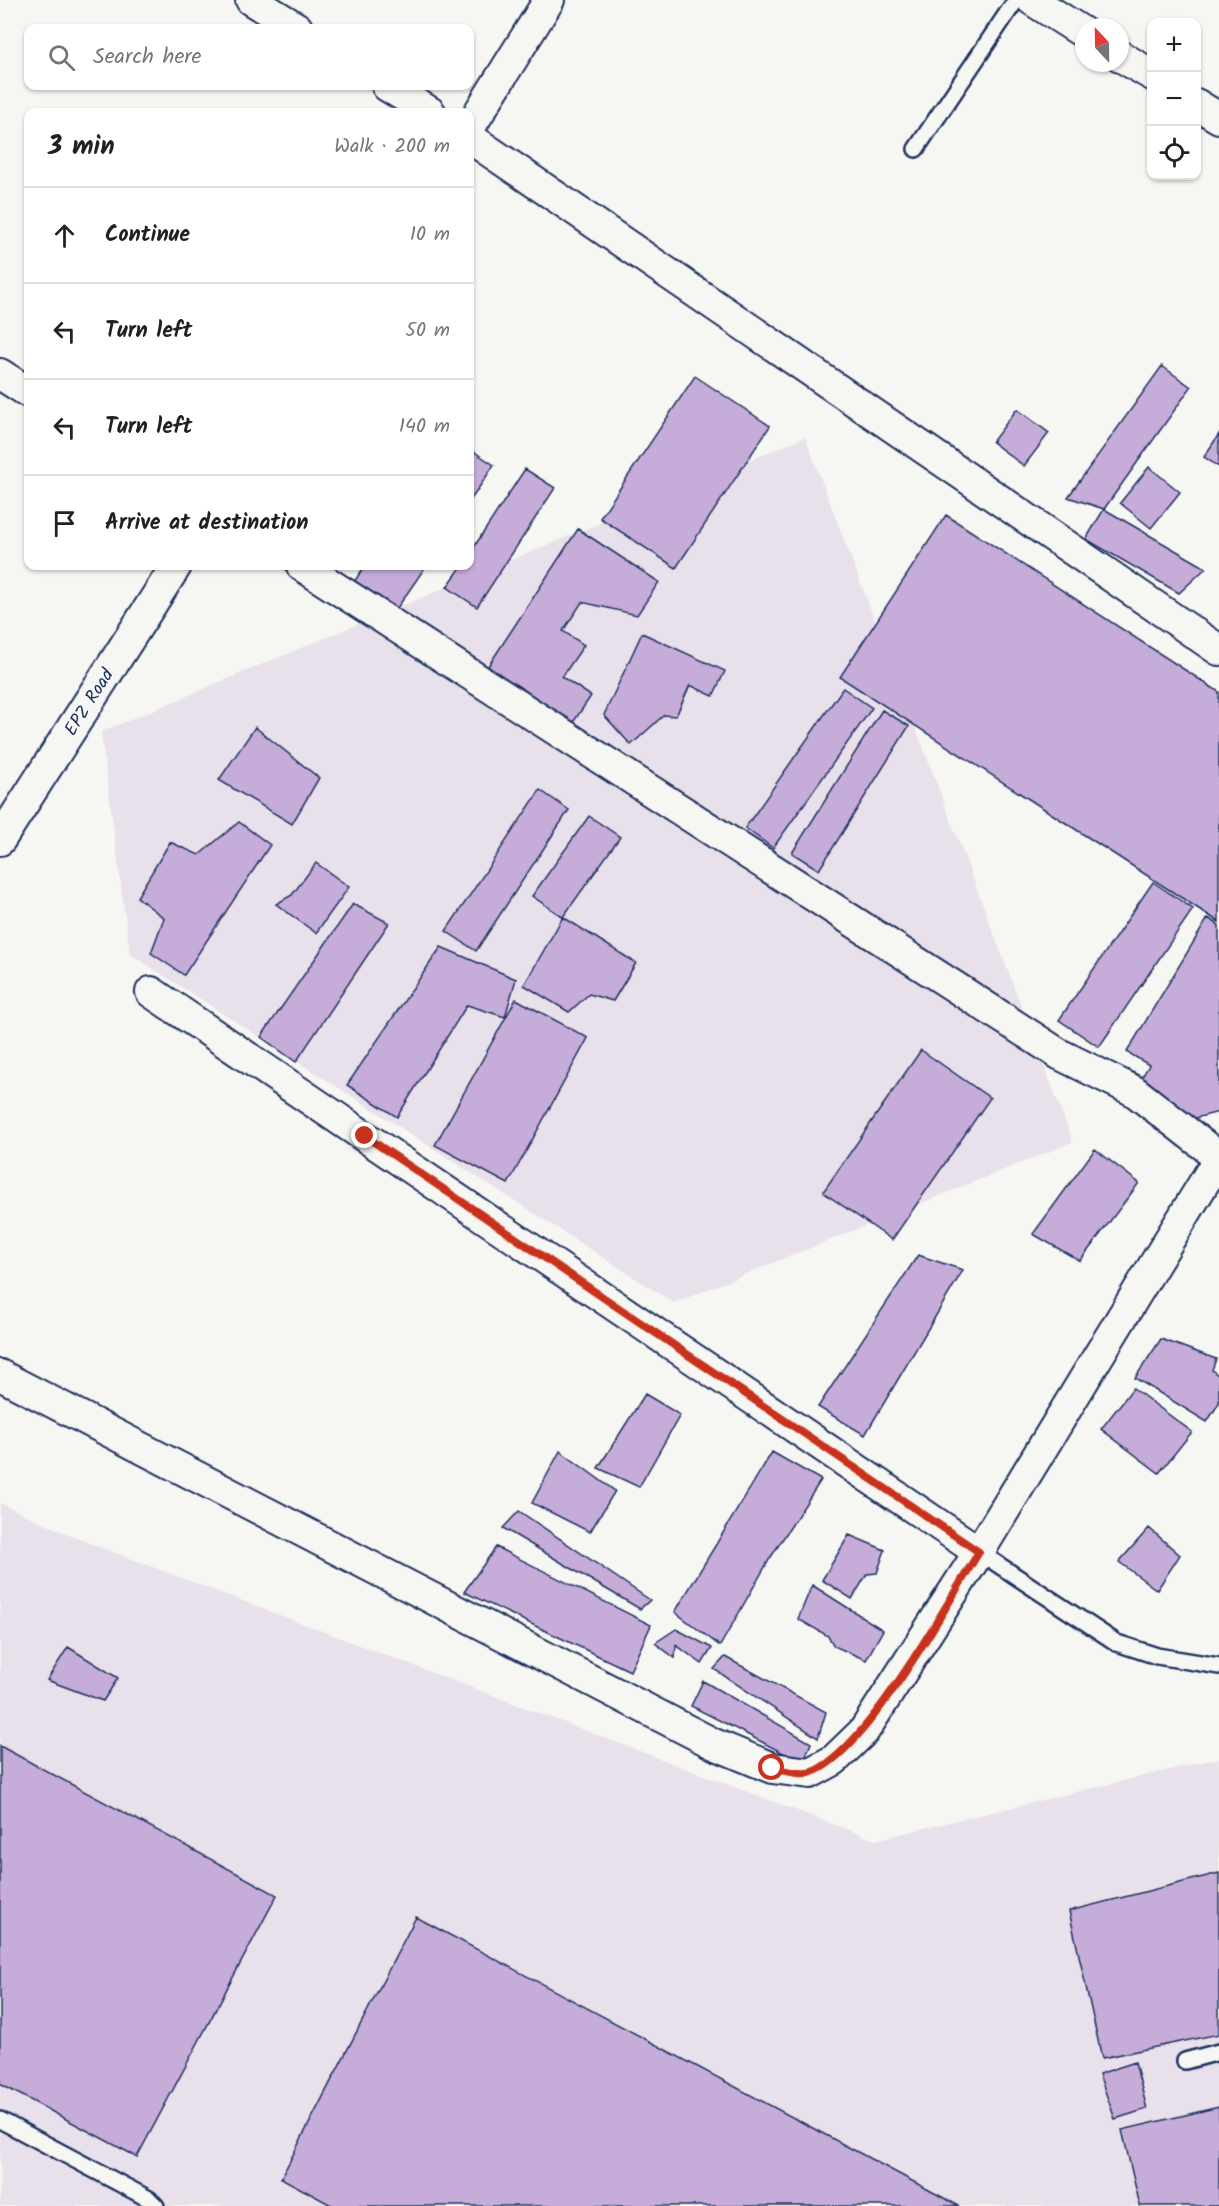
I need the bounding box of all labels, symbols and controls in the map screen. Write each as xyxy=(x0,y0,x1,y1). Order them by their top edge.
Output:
north arrow xyxy=(1075,18,1129,72)
map controls xyxy=(1147,18,1201,180)
button: + xyxy=(1147,18,1201,72)
search box xyxy=(24,24,474,90)
text: Search here xyxy=(93,40,201,75)
icon: search xyxy=(45,41,78,74)
button: − xyxy=(1147,72,1201,126)
text: 3 min xyxy=(48,126,115,168)
button: locate xyxy=(1147,126,1201,180)
text: Walk · 200 m xyxy=(334,131,450,163)
text: Continue xyxy=(105,218,190,253)
icon: ahead xyxy=(48,219,81,252)
text: 10 m xyxy=(410,219,450,251)
text: Turn left xyxy=(105,314,192,349)
icon: left xyxy=(48,315,81,348)
text: 50 m xyxy=(405,315,450,347)
text: Turn left xyxy=(105,410,192,445)
icon: left xyxy=(48,411,81,444)
text: 140 m xyxy=(399,411,450,443)
text: Arrive at destination xyxy=(105,506,308,541)
icon: arrive xyxy=(48,507,81,540)
street label: EPZ Road xyxy=(57,663,123,742)
route end xyxy=(351,1122,377,1148)
route start xyxy=(758,1754,784,1780)

